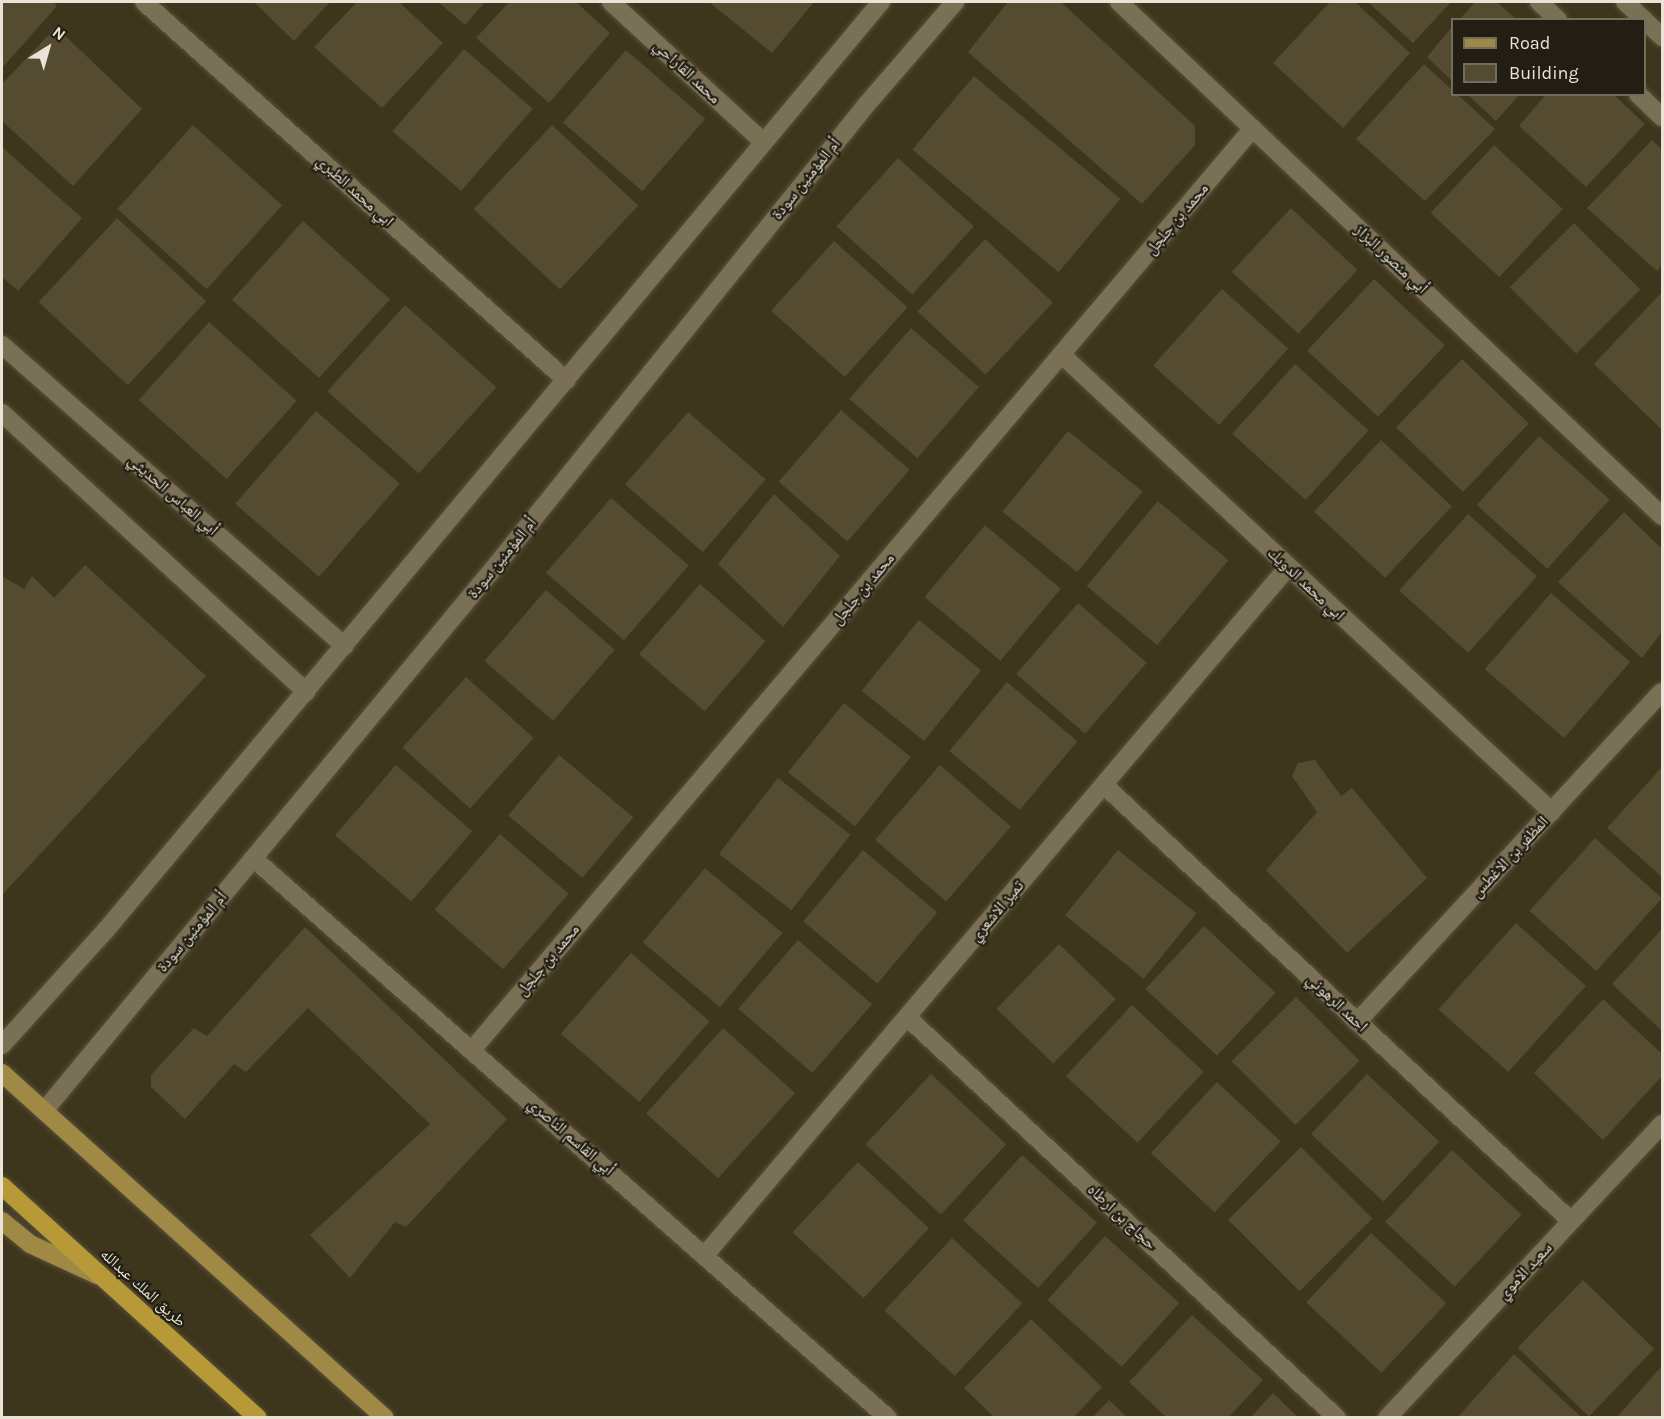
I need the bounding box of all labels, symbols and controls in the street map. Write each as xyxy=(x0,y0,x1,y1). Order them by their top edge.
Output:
north arrow xyxy=(18,18,78,78)
legend xyxy=(1451,18,1646,96)
text: N xyxy=(49,22,69,44)
text: Road xyxy=(1509,32,1550,54)
street label: محمد القاراحي xyxy=(650,36,724,108)
text: Building xyxy=(1509,62,1579,84)
street label: أم المؤمنين سودة xyxy=(767,135,845,223)
street label: ابي محمد الطبري xyxy=(312,151,398,231)
street label: محمد بن جلجل xyxy=(1141,179,1213,259)
street label: أبي منصور البزاز xyxy=(1350,220,1432,298)
street label: أبي العباس الحديثي xyxy=(124,451,222,539)
street label: أم المؤمنين سودة xyxy=(463,514,541,602)
street label: ابي محمد الدويك xyxy=(1263,543,1349,625)
street label: محمد بن جلجل xyxy=(827,549,899,629)
street label: المظفر بن الاغطس xyxy=(1467,812,1553,902)
street label: تميز الاشعري xyxy=(966,877,1028,945)
street label: أم المؤمنين سودة xyxy=(153,888,231,976)
street label: محمد بن جلجل xyxy=(512,920,584,1000)
street label: احمد الرهوني xyxy=(1302,970,1372,1036)
street label: أبي القاسم الناصري xyxy=(524,1094,618,1180)
street label: حجاج بن ارطاه xyxy=(1083,1180,1161,1254)
street label: سعيد الاموي xyxy=(1494,1238,1556,1304)
street label: طريق الملك عبدالله xyxy=(96,1245,190,1331)

